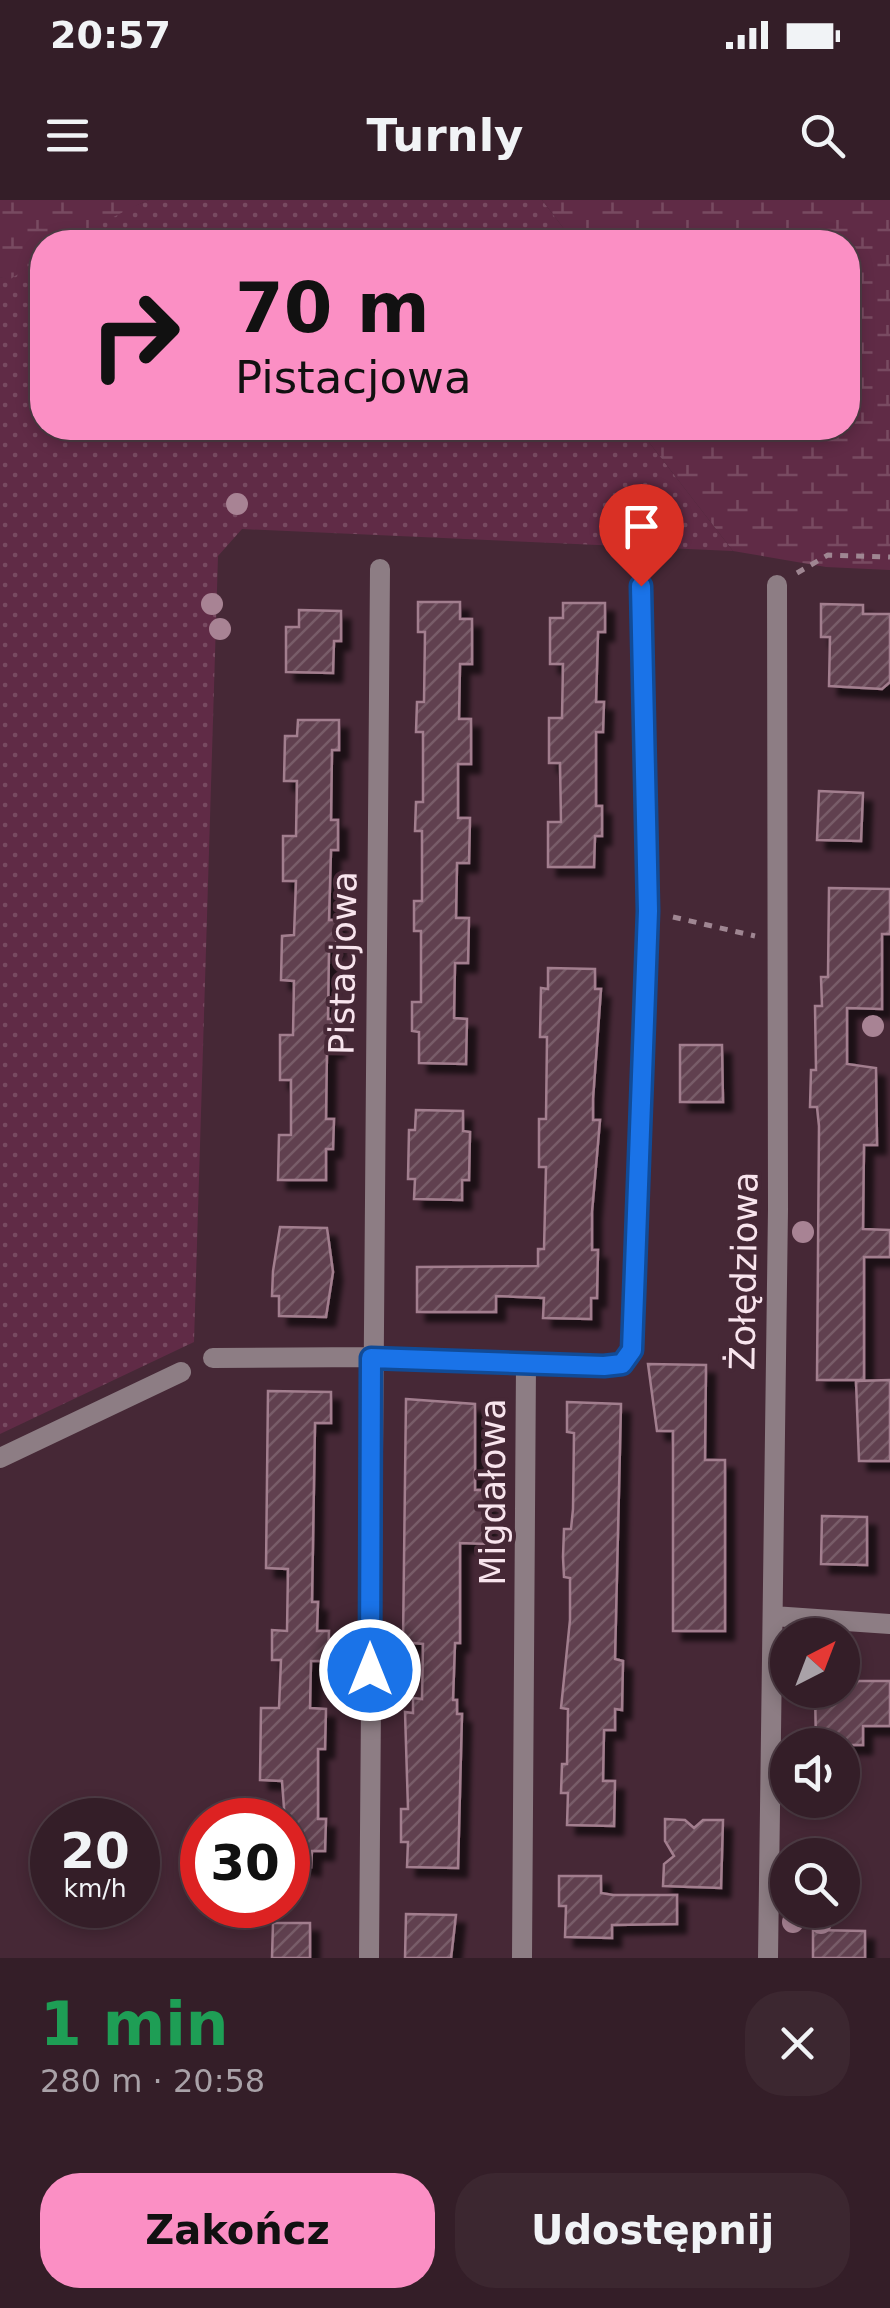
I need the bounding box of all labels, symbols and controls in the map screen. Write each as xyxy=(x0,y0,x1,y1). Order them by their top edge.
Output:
text: 20:57 xyxy=(50,13,171,57)
icon: menu xyxy=(40,108,95,163)
icon: search xyxy=(795,108,850,163)
text: Turnly xyxy=(367,109,523,162)
text: 70 m xyxy=(235,267,430,349)
icon: right xyxy=(70,270,200,400)
text: Pistacjowa xyxy=(235,351,471,404)
pin xyxy=(599,484,684,587)
icon: arrive xyxy=(614,499,669,554)
street label: Pistacjowa xyxy=(321,871,365,1055)
street label: Żołędziowa xyxy=(721,1171,766,1371)
street label: Migdałowa xyxy=(473,1398,513,1586)
position arrow xyxy=(318,1618,422,1722)
north arrow xyxy=(770,1618,860,1708)
map controls xyxy=(770,1618,860,1928)
button: sound xyxy=(770,1728,860,1818)
speed limit sign: 30 xyxy=(180,1798,310,1928)
text: 20 xyxy=(60,1822,130,1880)
button: search xyxy=(770,1838,860,1928)
text: km/h xyxy=(63,1874,127,1903)
text: 1 min xyxy=(40,1989,228,2059)
button: close xyxy=(745,1991,850,2096)
text: 280 m · 20:58 xyxy=(40,2062,265,2100)
button: Zakończ xyxy=(40,2173,435,2288)
button: Udostępnij xyxy=(455,2173,850,2288)

